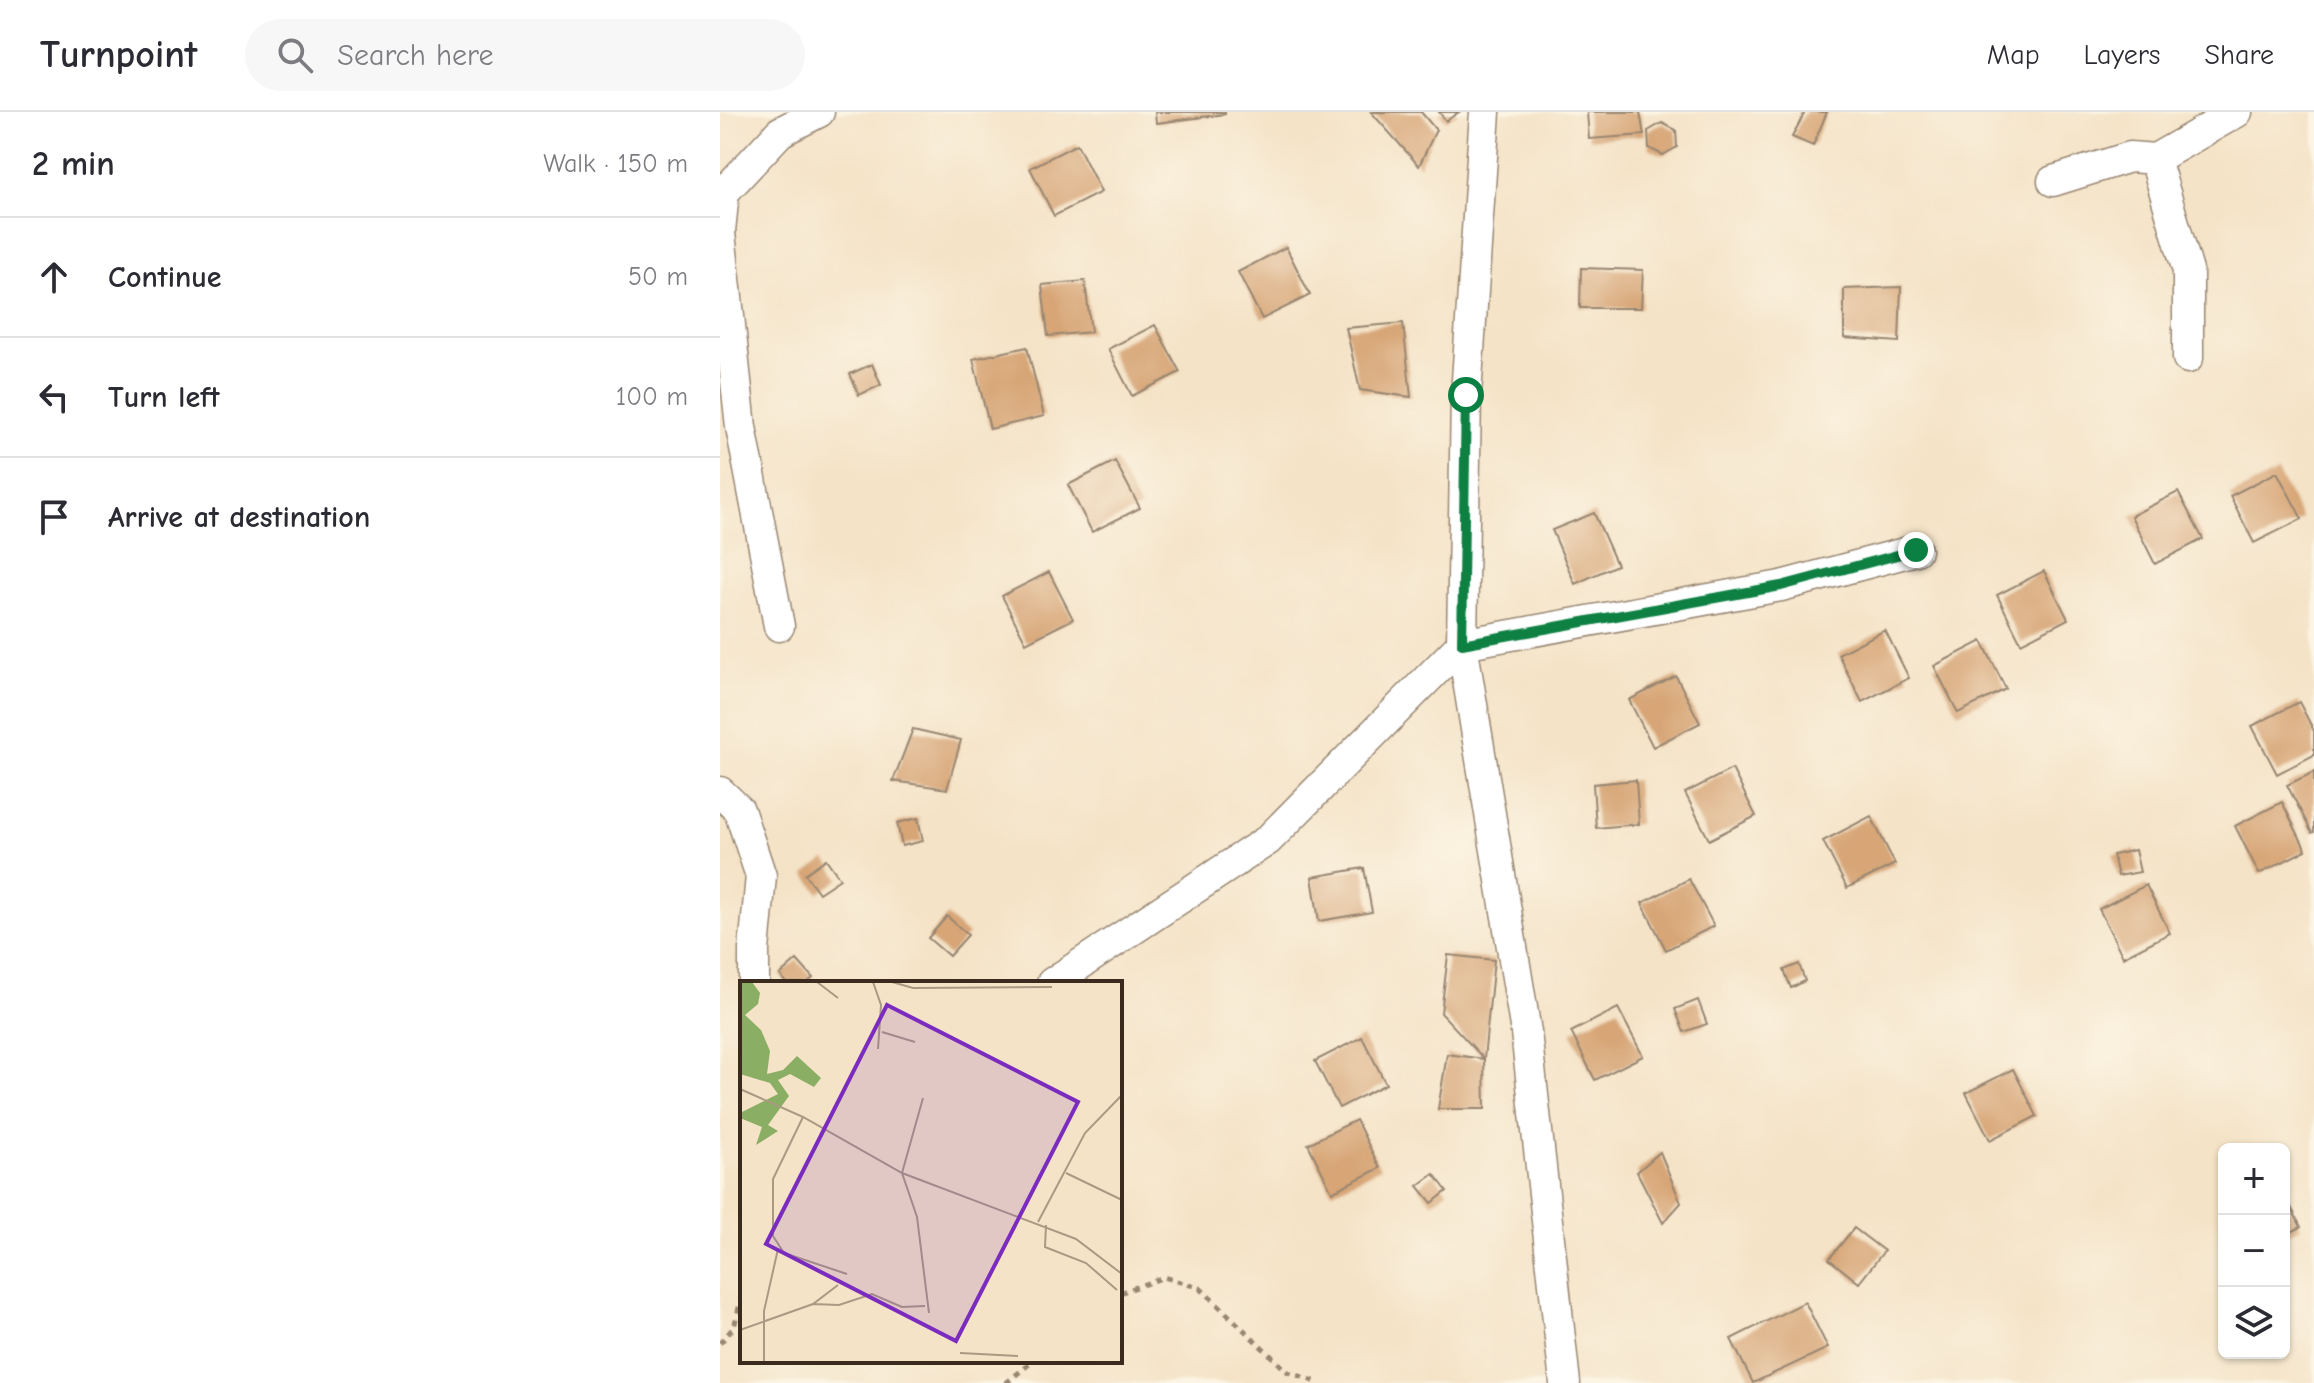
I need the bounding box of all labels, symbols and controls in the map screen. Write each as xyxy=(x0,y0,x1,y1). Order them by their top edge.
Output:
search box xyxy=(245,19,805,91)
text: Turnpoint xyxy=(40,33,197,77)
icon: search xyxy=(273,33,317,77)
text: Search here xyxy=(337,38,493,73)
text: Map xyxy=(1987,39,2040,71)
text: Layers xyxy=(2084,39,2160,71)
text: Share xyxy=(2204,39,2274,71)
text: 2 min xyxy=(32,144,115,184)
text: Walk · 150 m xyxy=(543,149,688,179)
icon: ahead xyxy=(32,255,76,299)
text: Continue xyxy=(108,260,222,295)
text: 50 m xyxy=(628,262,688,292)
icon: left xyxy=(32,375,76,419)
route start xyxy=(1448,377,1484,413)
text: Turn left xyxy=(108,380,220,415)
text: 100 m xyxy=(616,382,688,412)
icon: arrive xyxy=(32,495,76,539)
text: Arrive at destination xyxy=(108,500,370,535)
route end xyxy=(1898,532,1934,568)
inset map xyxy=(740,981,1122,1363)
map controls xyxy=(2218,1143,2290,1359)
button: + xyxy=(2218,1143,2290,1215)
button: − xyxy=(2218,1215,2290,1287)
button: layers xyxy=(2218,1287,2290,1359)

